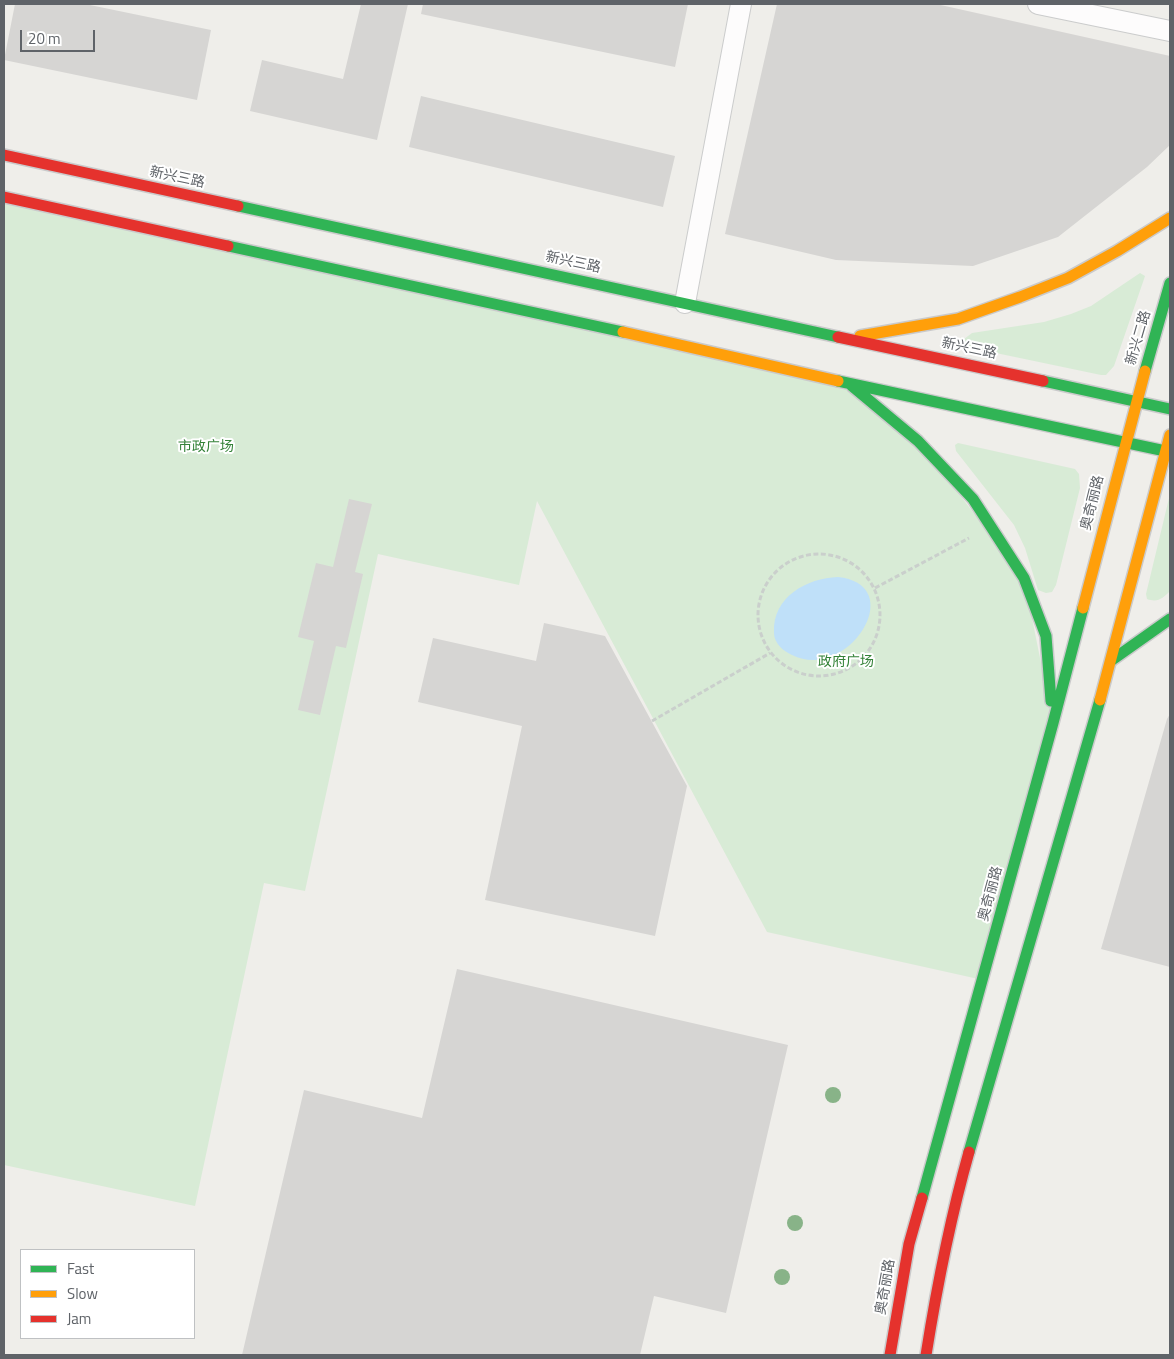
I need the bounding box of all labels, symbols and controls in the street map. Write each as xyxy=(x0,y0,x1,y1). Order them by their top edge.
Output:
scale bar xyxy=(22,20,98,52)
text: 20 m xyxy=(28,27,61,50)
street label: 新兴三路 xyxy=(148,164,206,192)
street label: 新兴三路 xyxy=(544,249,602,277)
street label: 新兴二路 xyxy=(1123,309,1155,367)
street label: 新兴三路 xyxy=(940,335,998,363)
park label: 市政广场 xyxy=(178,440,234,456)
street label: 奥奇丽路 xyxy=(1078,474,1108,532)
park label: 政府广场 xyxy=(818,655,874,671)
street label: 奥奇丽路 xyxy=(976,865,1006,923)
legend xyxy=(20,1249,195,1339)
text: Fast xyxy=(67,1257,94,1280)
street label: 奥奇丽路 xyxy=(873,1258,899,1316)
text: Slow xyxy=(67,1282,98,1305)
text: Jam xyxy=(67,1307,91,1330)

